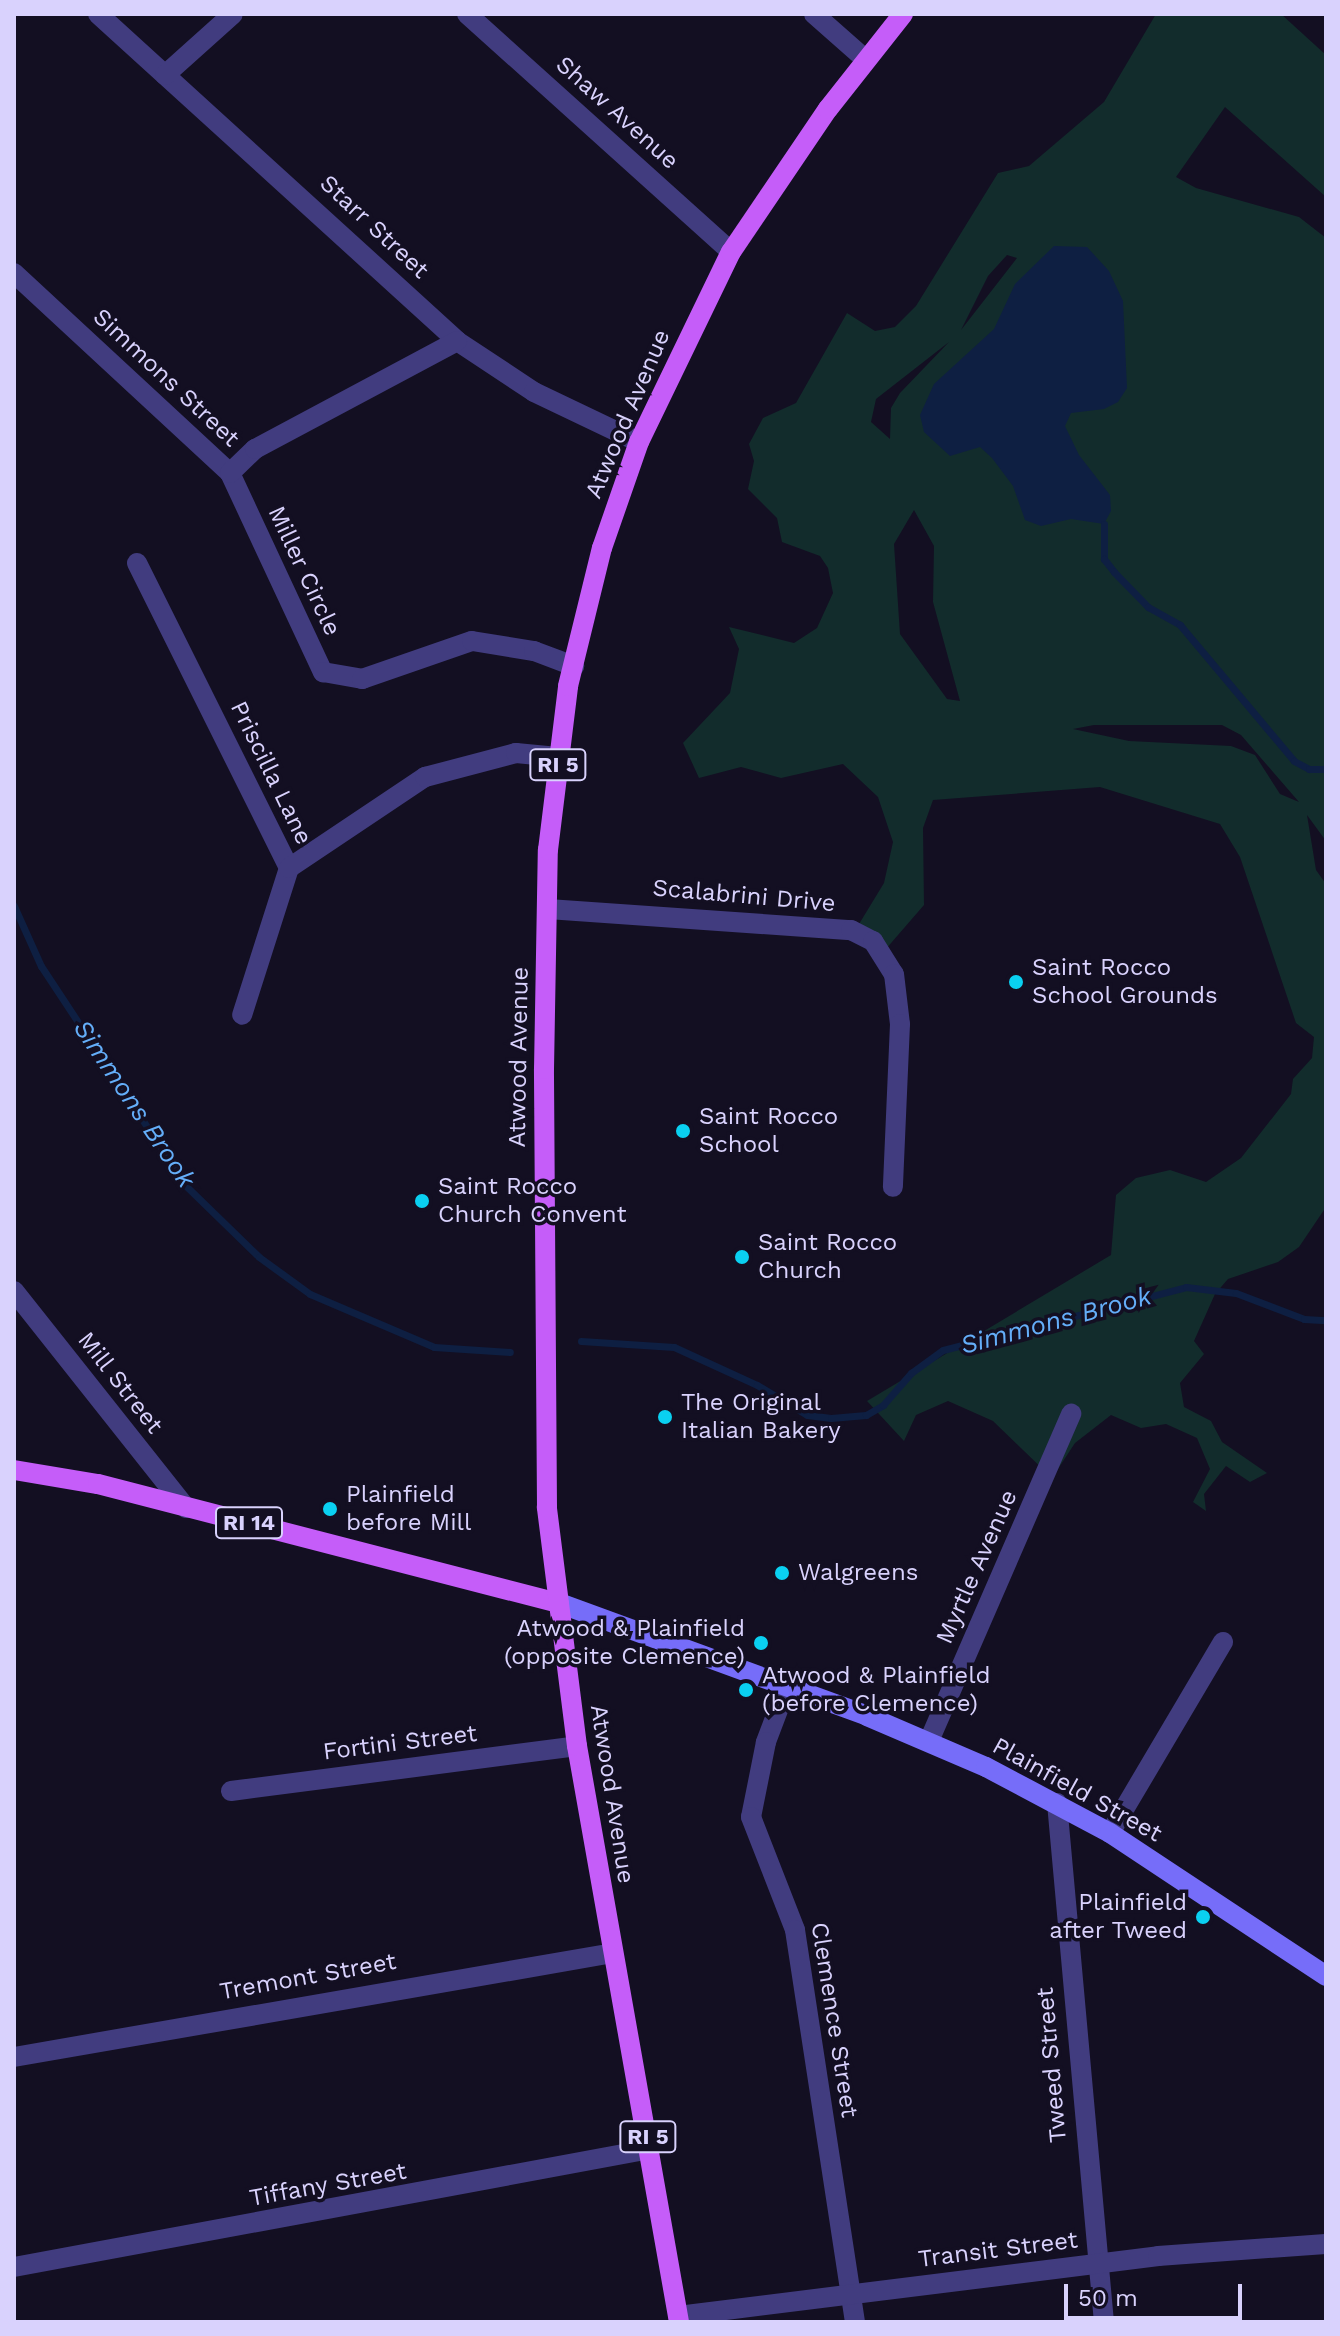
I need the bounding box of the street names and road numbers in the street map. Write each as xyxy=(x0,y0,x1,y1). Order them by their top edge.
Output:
street label: Shaw Avenue xyxy=(549,50,685,176)
street label: Starr Street xyxy=(313,169,435,285)
street label: Simmons Street xyxy=(87,303,245,453)
street label: Atwood Avenue xyxy=(579,325,677,503)
street label: Miller Circle xyxy=(261,501,347,641)
street label: Priscilla Lane xyxy=(224,696,318,850)
road number: RI 5 xyxy=(528,747,588,783)
street label: Scalabrini Drive xyxy=(651,874,837,918)
street label: Atwood Avenue xyxy=(503,966,535,1148)
street label: Mill Street xyxy=(71,1326,169,1440)
street label: Myrtle Avenue xyxy=(930,1485,1024,1649)
road number: RI 14 xyxy=(213,1505,285,1541)
street label: Atwood Avenue xyxy=(584,1702,640,1886)
street label: Fortini Street xyxy=(321,1719,479,1767)
street label: Plainfield Street xyxy=(987,1732,1167,1848)
street label: Clemence Street xyxy=(804,1920,864,2120)
street label: Tremont Street xyxy=(218,1947,398,2007)
street label: Tweed Street xyxy=(1031,1986,1073,2144)
road number: RI 5 xyxy=(618,2119,678,2155)
street label: Tiffany Street xyxy=(247,2157,409,2213)
street label: Transit Street xyxy=(917,2226,1079,2274)

